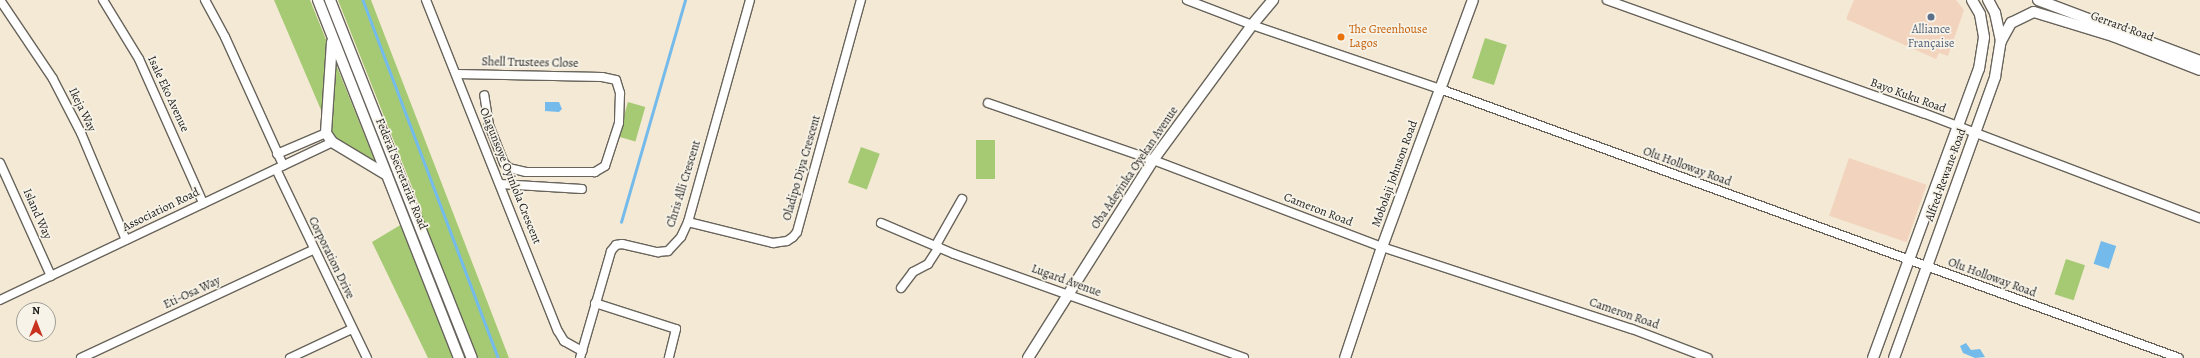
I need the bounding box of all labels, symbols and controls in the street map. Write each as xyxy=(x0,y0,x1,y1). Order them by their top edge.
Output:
street label: Gerrard Road xyxy=(2088,9,2156,45)
marker: Alliance Française xyxy=(1926,12,1936,22)
place label: The Greenhouse Lagos xyxy=(1349,23,1427,51)
place label: Alliance Française xyxy=(1908,23,1954,51)
marker: The Greenhouse Lagos xyxy=(1336,32,1346,42)
street label: Isale Eko Avenue xyxy=(144,54,192,134)
street label: Shell Trustees Close xyxy=(481,55,579,71)
street label: Bayo Kuku Road xyxy=(1868,76,1948,116)
street label: Ikeja Way xyxy=(65,86,99,134)
street label: Oba Adeyinka Oyekan Avenue xyxy=(1088,104,1182,232)
street label: Olagunsoye Oyinlola Crescent xyxy=(476,106,544,246)
street label: Oladipo Diya Crescent xyxy=(780,114,824,222)
street label: Federal Secretariat Road xyxy=(372,116,430,232)
street label: Mobolaji Johnson Road xyxy=(1369,119,1421,229)
street label: Alfred Rewane Road xyxy=(1923,127,1969,223)
street label: Chris Alli Crescent xyxy=(664,139,704,229)
street label: Olu Holloway Road xyxy=(1641,144,1733,190)
street label: Association Road xyxy=(120,185,202,235)
street label: Island Way xyxy=(19,187,55,241)
street label: Cameron Road xyxy=(1281,190,1355,230)
street label: Corporation Drive xyxy=(305,215,357,301)
street label: Olu Holloway Road xyxy=(1946,255,2038,301)
street label: Lugard Avenue xyxy=(1029,262,1103,300)
street label: Eti-Osa Way xyxy=(161,274,223,312)
street label: Cameron Road xyxy=(1587,295,1661,333)
north arrow xyxy=(16,302,56,342)
text: N xyxy=(32,303,40,318)

